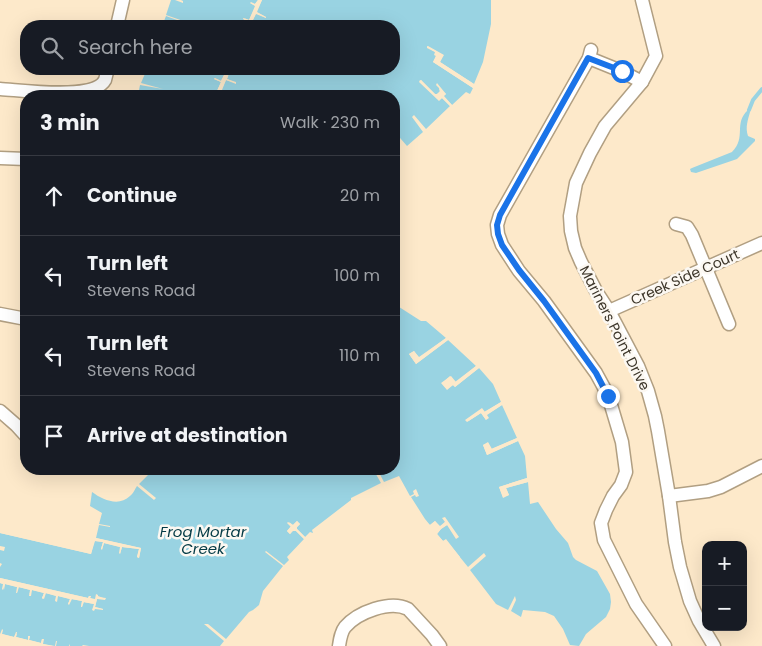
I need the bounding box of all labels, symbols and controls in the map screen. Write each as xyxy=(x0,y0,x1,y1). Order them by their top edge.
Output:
search box xyxy=(20,20,400,75)
icon: search xyxy=(38,34,66,62)
text: Search here xyxy=(78,34,192,61)
route start xyxy=(611,60,634,83)
text: 3 min xyxy=(40,108,100,137)
text: Walk · 230 m xyxy=(280,111,380,134)
icon: ahead xyxy=(40,182,68,210)
text: Continue xyxy=(87,182,177,209)
text: 20 m xyxy=(340,184,380,207)
street label: Creek Side Court xyxy=(628,244,742,310)
text: Turn left xyxy=(87,250,168,277)
icon: left xyxy=(40,262,68,290)
street label: Mariners Point Drive xyxy=(575,262,655,394)
text: 100 m xyxy=(334,264,380,287)
text: Stevens Road xyxy=(87,279,196,302)
text: Turn left xyxy=(87,330,168,357)
icon: left xyxy=(40,342,68,370)
text: 110 m xyxy=(339,344,380,367)
text: Stevens Road xyxy=(87,359,196,382)
route end xyxy=(597,385,620,408)
icon: arrive xyxy=(40,422,68,450)
text: Arrive at destination xyxy=(87,422,288,449)
water label: Frog Mortar Creek xyxy=(160,521,247,559)
map controls xyxy=(702,541,747,631)
button: + xyxy=(702,541,747,586)
button: − xyxy=(702,586,747,631)

